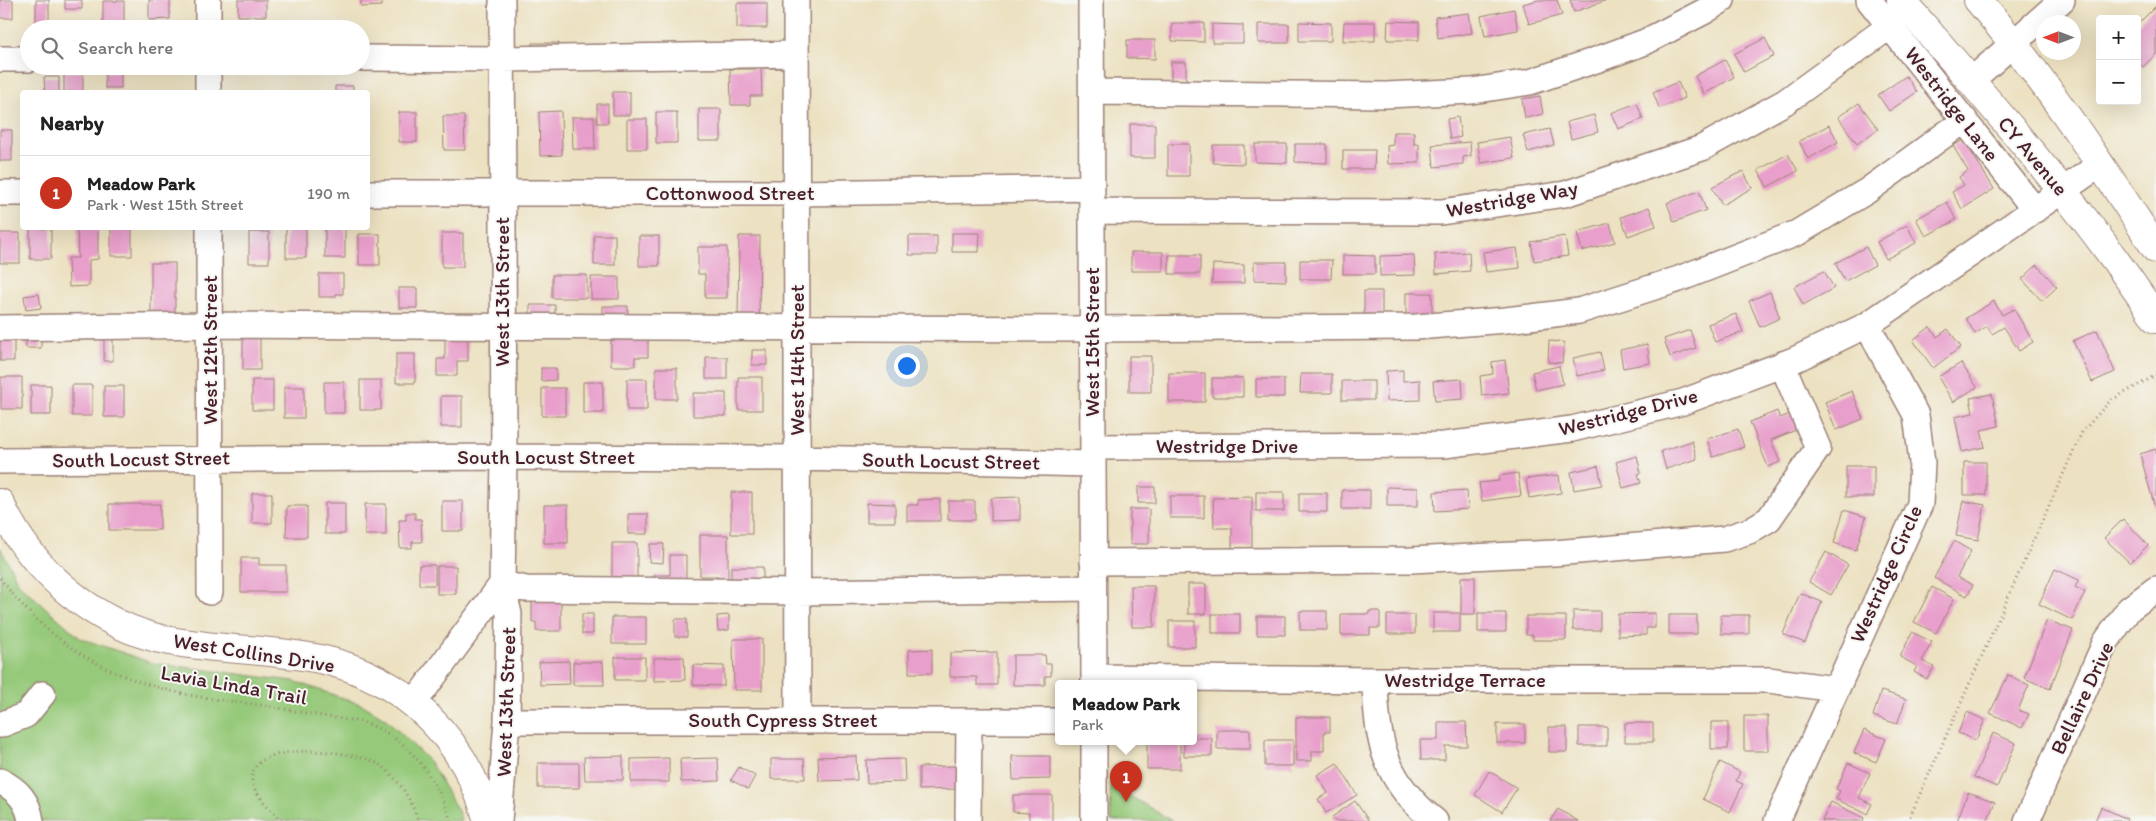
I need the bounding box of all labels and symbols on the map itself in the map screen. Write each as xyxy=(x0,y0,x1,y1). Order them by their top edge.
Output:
north arrow xyxy=(2036,15,2081,60)
street label: Westridge Lane xyxy=(1900,41,2005,166)
street label: CY Avenue xyxy=(1993,111,2074,200)
street label: Westridge Way xyxy=(1444,175,1580,222)
street label: Cottonwood Street xyxy=(645,180,815,205)
street label: West 13th Street xyxy=(489,217,514,367)
street label: West 15th Street xyxy=(1079,267,1104,417)
street label: West 12th Street xyxy=(197,275,222,425)
street label: West 14th Street xyxy=(784,284,809,436)
your location xyxy=(894,353,920,379)
street label: Westridge Drive xyxy=(1556,382,1700,441)
street label: Westridge Drive xyxy=(1156,433,1298,458)
street label: South Locust Street xyxy=(52,444,230,473)
street label: South Locust Street xyxy=(457,444,635,469)
street label: South Locust Street xyxy=(862,446,1040,475)
street label: Westridge Circle xyxy=(1844,501,1927,647)
street label: West 13th Street xyxy=(490,626,521,777)
street label: West Collins Drive xyxy=(171,627,337,678)
street label: Bellaire Drive xyxy=(2045,637,2119,758)
street label: Lavia Linda Trail xyxy=(159,659,309,710)
street label: Westridge Terrace xyxy=(1384,667,1546,692)
street label: South Cypress Street xyxy=(688,707,878,732)
pin: 1 xyxy=(1110,761,1142,802)

